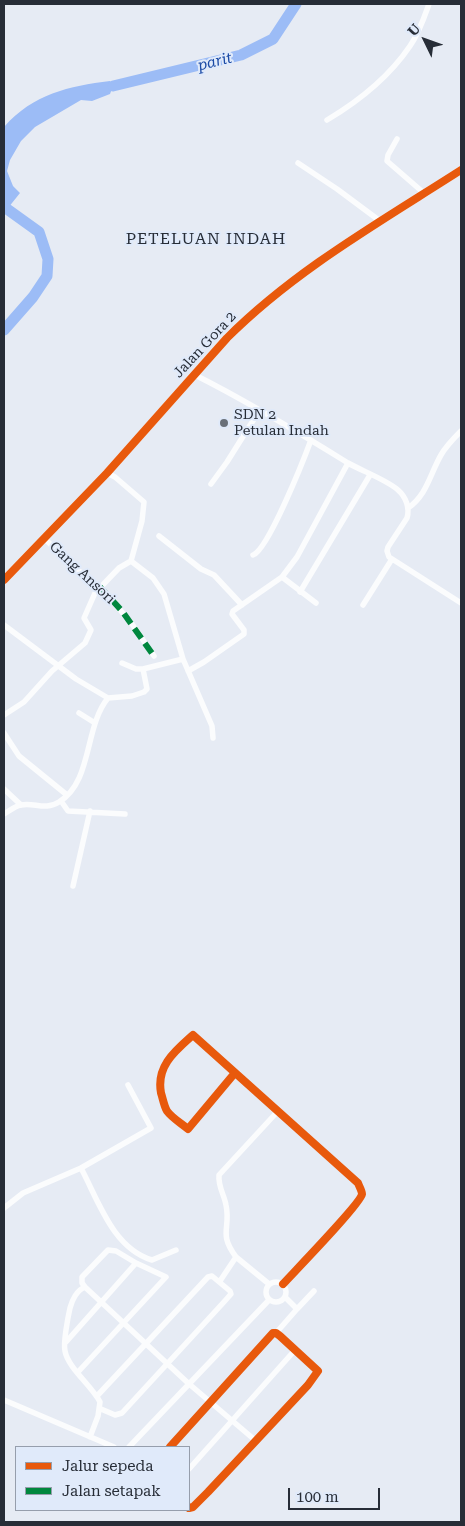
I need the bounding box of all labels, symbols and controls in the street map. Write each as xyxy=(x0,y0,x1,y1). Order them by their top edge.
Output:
north arrow xyxy=(400,15,450,65)
text: U xyxy=(404,21,423,39)
water label: parit xyxy=(196,49,234,75)
district label: PETELUAN INDAH xyxy=(124,229,288,249)
street label: Jalan Gora 2 xyxy=(170,309,240,381)
place label: SDN 2 Petulan Indah xyxy=(234,407,329,440)
marker: SDN 2 Petulan Indah xyxy=(218,417,230,429)
street label: Gang Ansori xyxy=(46,538,118,608)
legend xyxy=(15,1446,190,1511)
text: Jalur sepeda xyxy=(62,1457,153,1475)
scale bar xyxy=(290,1478,382,1510)
text: Jalan setapak xyxy=(62,1482,161,1500)
text: 100 m xyxy=(296,1488,339,1506)

